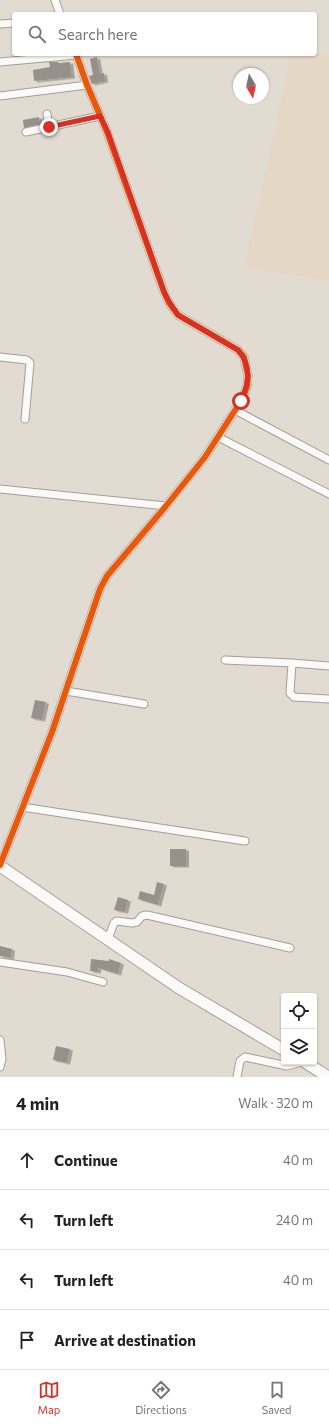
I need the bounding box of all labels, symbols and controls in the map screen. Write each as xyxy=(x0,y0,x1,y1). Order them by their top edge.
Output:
search box xyxy=(12,12,317,56)
icon: search xyxy=(26,23,48,45)
text: Search here xyxy=(58,25,137,43)
north arrow xyxy=(233,68,269,104)
route end xyxy=(40,118,58,136)
route start xyxy=(232,392,250,410)
map controls xyxy=(281,993,317,1065)
button: locate xyxy=(281,993,317,1029)
button: layers xyxy=(281,1029,317,1065)
text: 4 min xyxy=(16,1093,59,1114)
text: Walk · 320 m xyxy=(238,1095,313,1111)
icon: ahead xyxy=(16,1149,38,1171)
text: Continue xyxy=(54,1151,118,1169)
text: 40 m xyxy=(283,1152,313,1168)
icon: left xyxy=(16,1209,38,1231)
text: Turn left xyxy=(54,1211,113,1229)
text: 240 m xyxy=(276,1212,313,1228)
icon: left xyxy=(16,1269,38,1291)
text: Turn left xyxy=(54,1271,113,1289)
text: 40 m xyxy=(283,1272,313,1288)
icon: arrive xyxy=(16,1329,38,1351)
text: Arrive at destination xyxy=(54,1331,196,1349)
tab: Map xyxy=(38,1379,60,1416)
tab: Directions xyxy=(135,1379,187,1416)
tab: Saved xyxy=(262,1379,291,1416)

